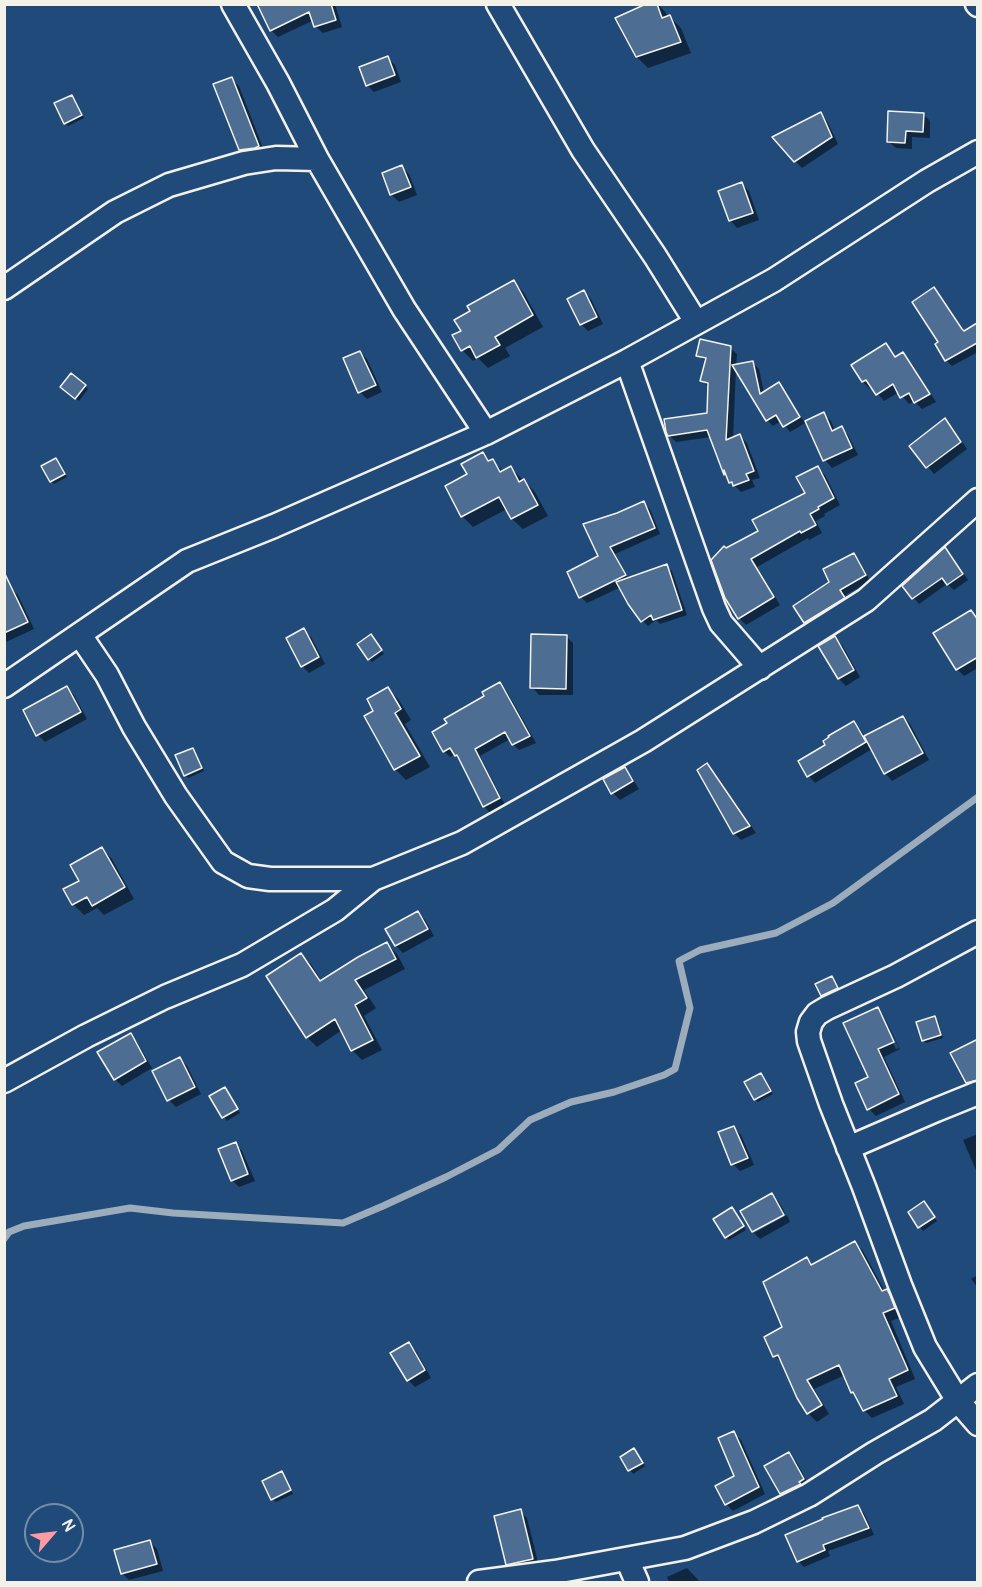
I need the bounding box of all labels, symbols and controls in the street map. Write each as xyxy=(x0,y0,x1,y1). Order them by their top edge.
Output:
north arrow xyxy=(24,1503,84,1563)
text: N xyxy=(57,1516,79,1535)

